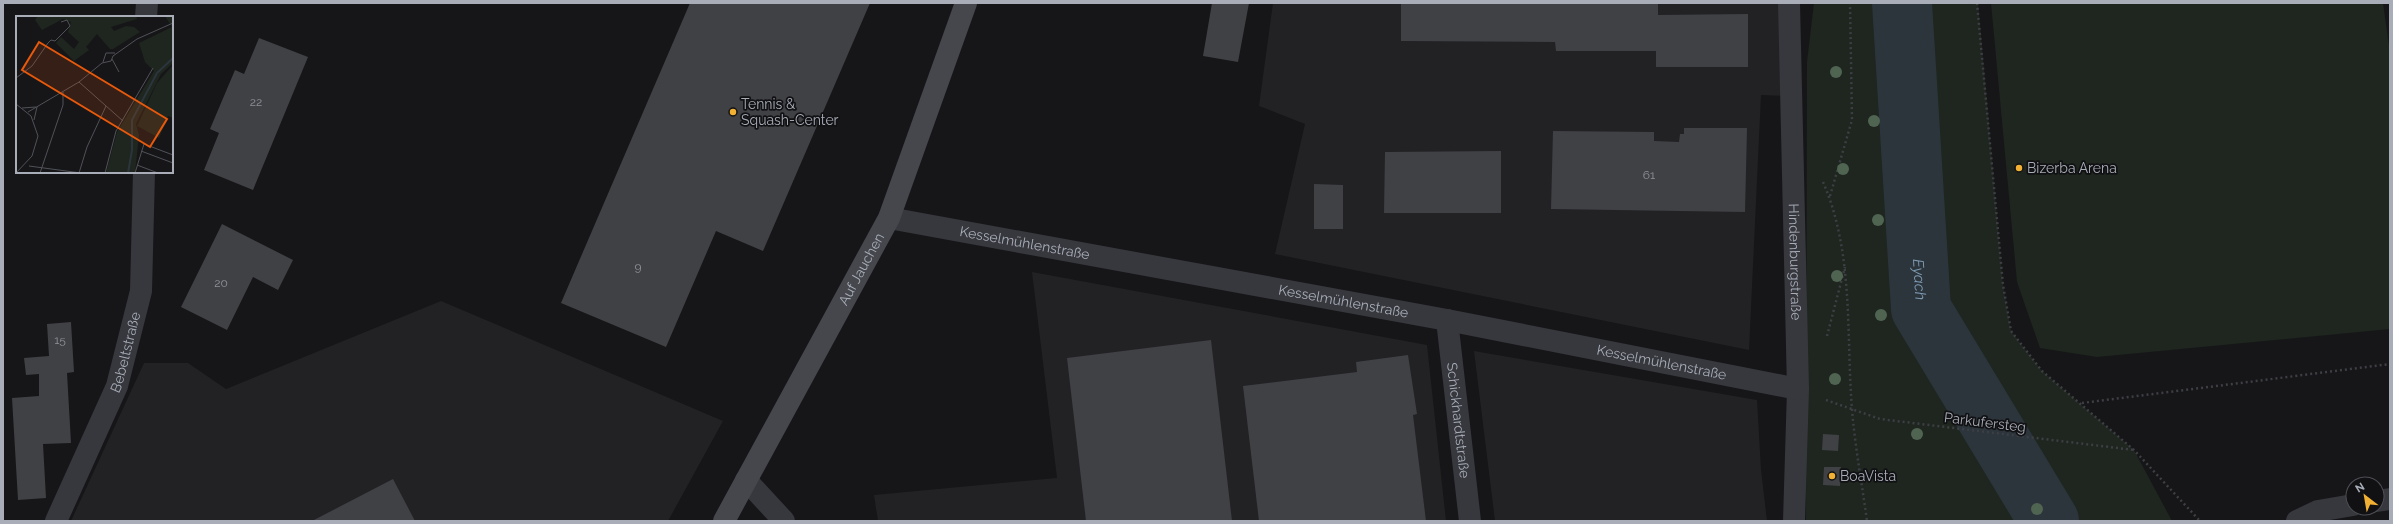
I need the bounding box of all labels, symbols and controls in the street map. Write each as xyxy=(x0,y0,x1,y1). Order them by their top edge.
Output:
inset map xyxy=(16,16,173,173)
house number: 22 xyxy=(250,95,262,109)
place label: Tennis & Squash-Center xyxy=(741,96,839,128)
marker: Tennis & Squash-Center xyxy=(728,107,738,117)
place label: Bizerba Arena xyxy=(2027,160,2117,176)
marker: Bizerba Arena xyxy=(2014,163,2024,173)
house number: 61 xyxy=(1643,168,1655,182)
street label: Hindenburgstraße xyxy=(1786,203,1804,321)
street label: Kesselmühlenstraße xyxy=(958,223,1091,263)
street label: Auf Jauchen xyxy=(835,230,887,308)
water label: Eyach xyxy=(1909,258,1929,301)
house number: 9 xyxy=(634,260,642,274)
house number: 20 xyxy=(214,276,228,290)
street label: Kesselmühlenstraße xyxy=(1277,281,1410,321)
street label: Bebeltstraße xyxy=(107,310,143,395)
house number: 15 xyxy=(54,333,66,347)
street label: Kesselmühlenstraße xyxy=(1595,342,1728,383)
street label: Schickhardtstraße xyxy=(1444,362,1473,479)
street label: Parkufersteg xyxy=(1943,409,2027,435)
place label: BoaVista xyxy=(1840,468,1896,484)
marker: BoaVista xyxy=(1827,471,1837,481)
north arrow xyxy=(2345,476,2385,516)
text: N xyxy=(2353,480,2367,496)

